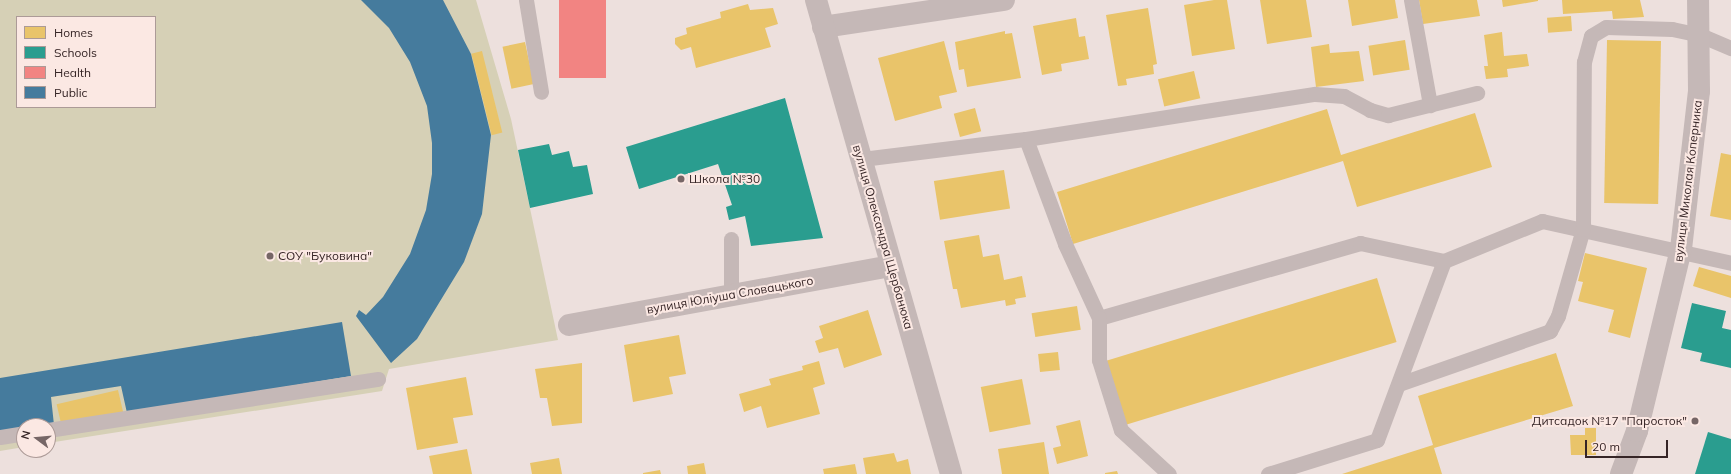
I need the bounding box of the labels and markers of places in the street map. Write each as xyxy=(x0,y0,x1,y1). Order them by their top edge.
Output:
place label: Школа №30 xyxy=(689,172,760,186)
marker: Школа №30 xyxy=(676,174,686,184)
place label: СОУ "Буковина" xyxy=(278,249,372,263)
marker: СОУ "Буковина" xyxy=(265,251,275,261)
place label: Дитсадок №17 "Паросток" xyxy=(1532,414,1687,428)
marker: Дитсадок №17 "Паросток" xyxy=(1690,416,1700,426)

